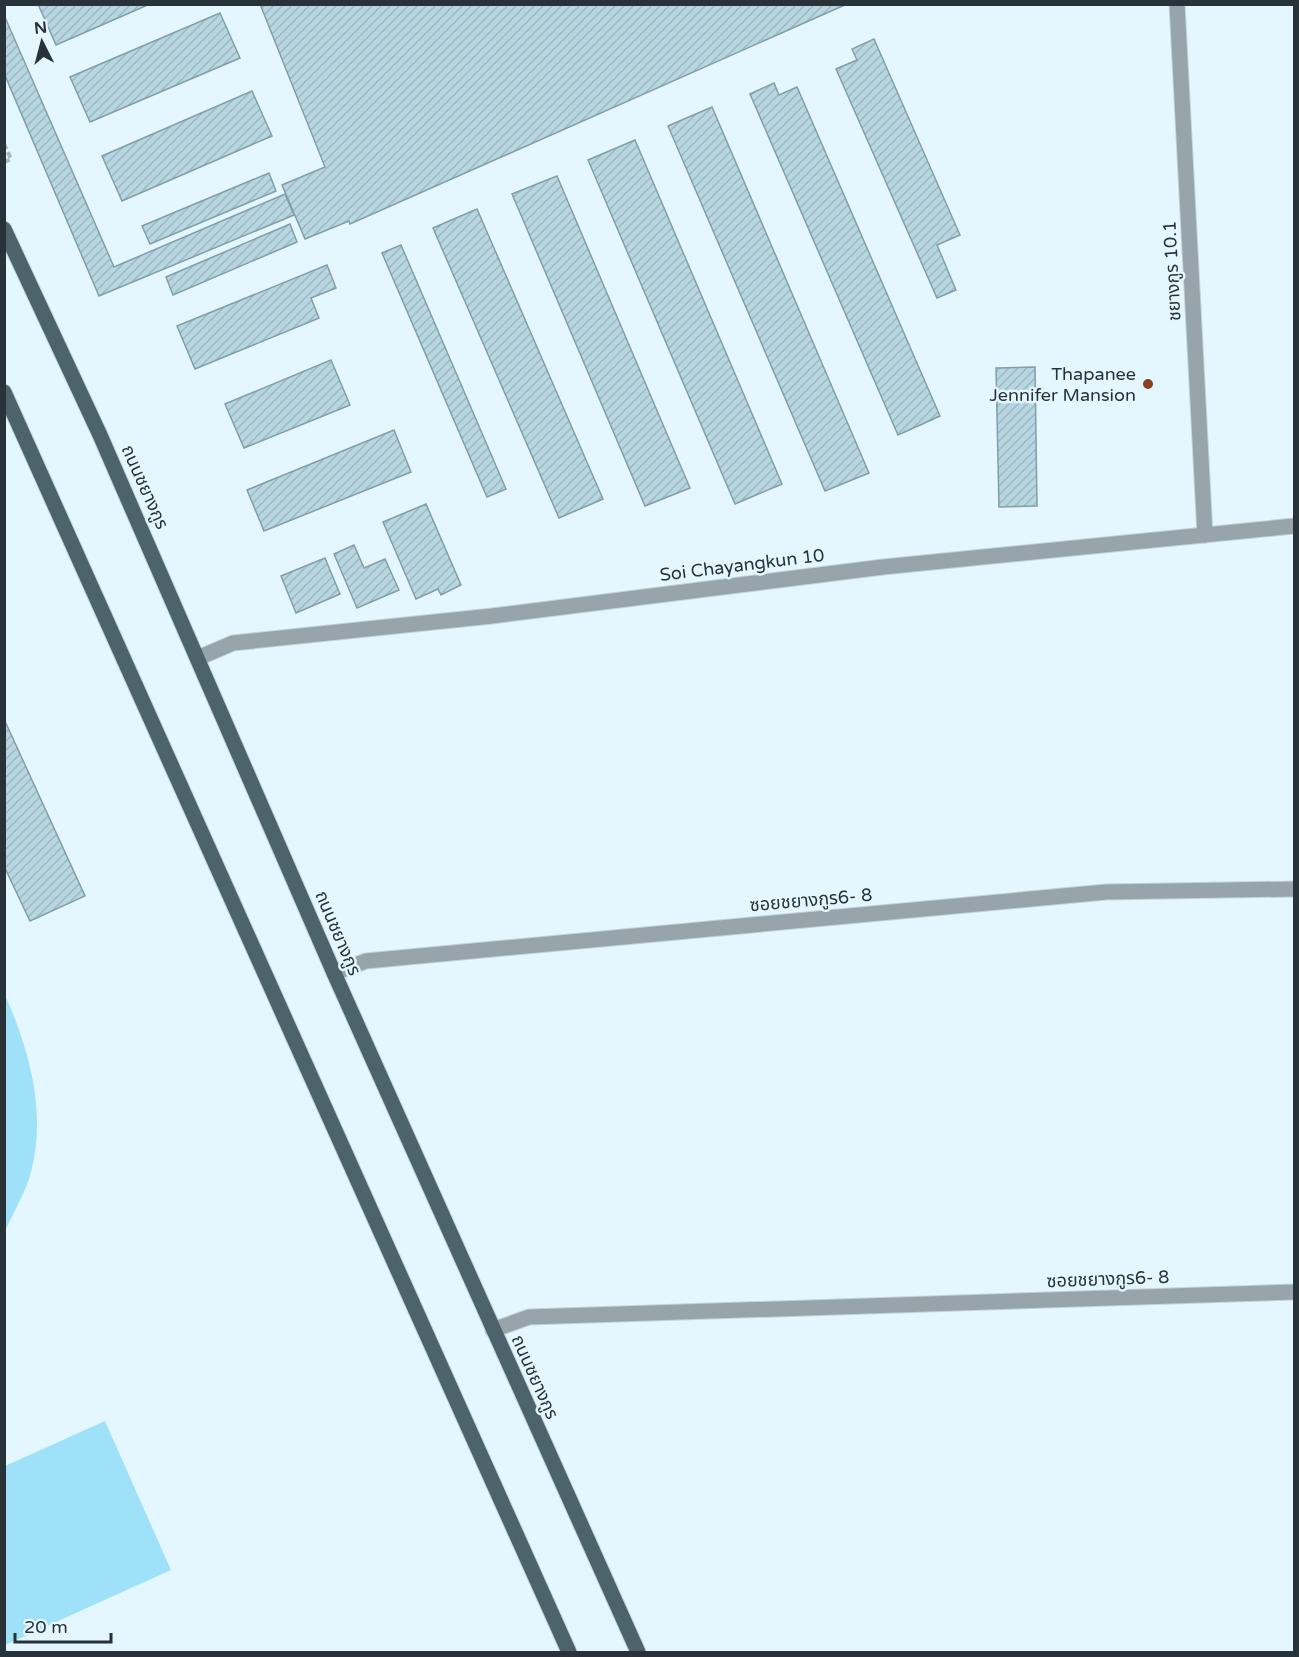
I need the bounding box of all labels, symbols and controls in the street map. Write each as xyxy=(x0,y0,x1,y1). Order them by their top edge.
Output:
north arrow xyxy=(12,12,72,72)
text: N xyxy=(33,17,48,39)
street label: ชยางกูร 10.1 xyxy=(1158,220,1187,322)
place label: Thapanee Jennifer Mansion xyxy=(989,363,1136,406)
marker: Thapanee Jennifer Mansion xyxy=(1141,377,1155,391)
street label: ถนนชยางกูร xyxy=(116,441,173,533)
street label: Soi Chayangkun 10 xyxy=(658,544,826,586)
street label: ซอยชยางกูร6- 8 xyxy=(749,884,873,917)
street label: ถนนชยางกูร xyxy=(309,887,366,979)
street label: ซอยชยางกูร6- 8 xyxy=(1046,1266,1170,1293)
street label: ถนนชยางกูร xyxy=(506,1331,563,1423)
scale bar xyxy=(15,1606,111,1644)
text: 20 m xyxy=(24,1616,68,1638)

